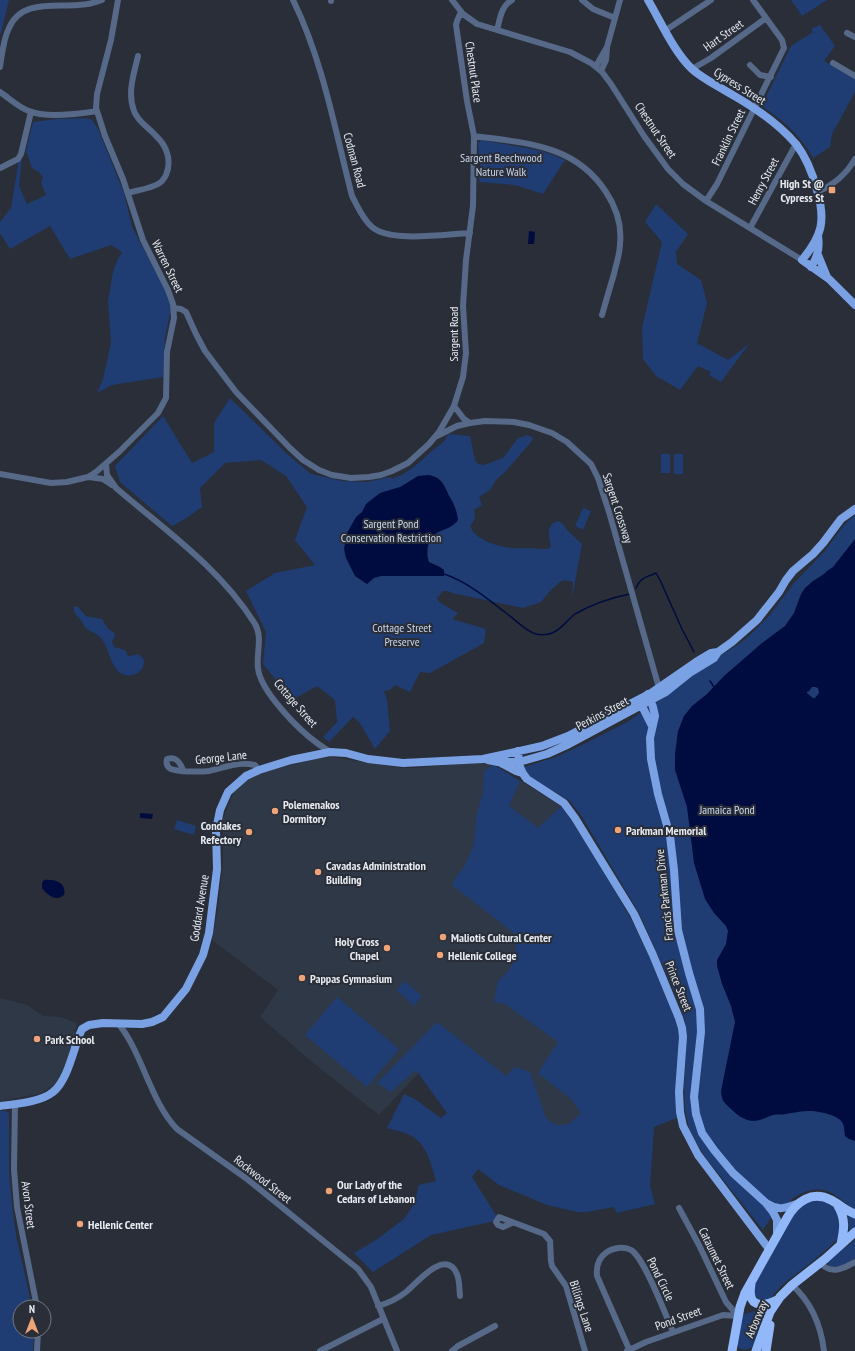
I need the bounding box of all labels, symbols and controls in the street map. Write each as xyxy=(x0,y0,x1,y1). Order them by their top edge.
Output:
street label: Hart Street xyxy=(700,15,747,54)
street label: Chestnut Place xyxy=(462,41,486,104)
street label: Cypress Street xyxy=(711,64,769,108)
street label: Chestnut Street xyxy=(632,99,681,161)
street label: Franklin Street xyxy=(708,106,748,168)
street label: Codman Road xyxy=(340,131,370,189)
park label: Sargent Beechwood Nature Walk xyxy=(460,150,542,179)
street label: Henry Street xyxy=(744,154,782,207)
place label: High St @ Cypress St xyxy=(780,176,824,205)
marker: High St @ Cypress St xyxy=(827,185,837,195)
street label: Warren Street xyxy=(149,237,187,295)
street label: Sargent Road xyxy=(446,307,461,361)
street label: Sargent Crossway xyxy=(600,471,637,545)
park label: Sargent Pond Conservation Restriction xyxy=(341,516,441,545)
park label: Cottage Street Preserve xyxy=(372,620,432,649)
street label: Cottage Street xyxy=(271,676,322,731)
street label: Perkins Street xyxy=(573,693,631,733)
street label: George Lane xyxy=(194,747,248,767)
place label: Polemenakos Dormitory xyxy=(283,797,340,826)
park label: Jamaica Pond xyxy=(698,802,755,817)
marker: Polemenakos Dormitory xyxy=(270,806,280,816)
place label: Condakes Refectory xyxy=(201,818,241,847)
place label: Parkman Memorial xyxy=(626,823,706,838)
marker: Parkman Memorial xyxy=(613,825,623,835)
marker: Condakes Refectory xyxy=(244,827,254,837)
street label: Francis Parkman Drive xyxy=(652,849,676,941)
place label: Cavadas Administration Building xyxy=(326,858,426,887)
marker: Cavadas Administration Building xyxy=(313,867,323,877)
street label: Goddard Avenue xyxy=(186,874,212,942)
place label: Maliotis Cultural Center xyxy=(451,930,552,945)
marker: Maliotis Cultural Center xyxy=(438,932,448,942)
place label: Holy Cross Chapel xyxy=(335,934,379,963)
marker: Holy Cross Chapel xyxy=(382,943,392,953)
place label: Hellenic College xyxy=(448,948,517,963)
marker: Hellenic College xyxy=(435,950,445,960)
street label: Prince Street xyxy=(662,959,696,1014)
place label: Pappas Gymnasium xyxy=(310,971,392,986)
marker: Pappas Gymnasium xyxy=(297,973,307,983)
place label: Park School xyxy=(45,1032,95,1047)
marker: Park School xyxy=(32,1034,42,1044)
street label: Rockwood Street xyxy=(231,1152,295,1207)
place label: Our Lady of the Cedars of Lebanon xyxy=(337,1177,415,1206)
street label: Avon Street xyxy=(19,1180,39,1230)
marker: Our Lady of the Cedars of Lebanon xyxy=(324,1186,334,1196)
place label: Hellenic Center xyxy=(88,1217,153,1232)
marker: Hellenic Center xyxy=(75,1219,85,1229)
street label: Cataumet Street xyxy=(696,1225,739,1292)
street label: Pond Circle xyxy=(644,1255,678,1303)
street label: Billings Lane xyxy=(567,1278,597,1334)
street label: Arborway xyxy=(741,1298,771,1340)
north arrow xyxy=(12,1299,52,1339)
text: N xyxy=(29,1302,35,1316)
street label: Pond Street xyxy=(653,1302,704,1333)

